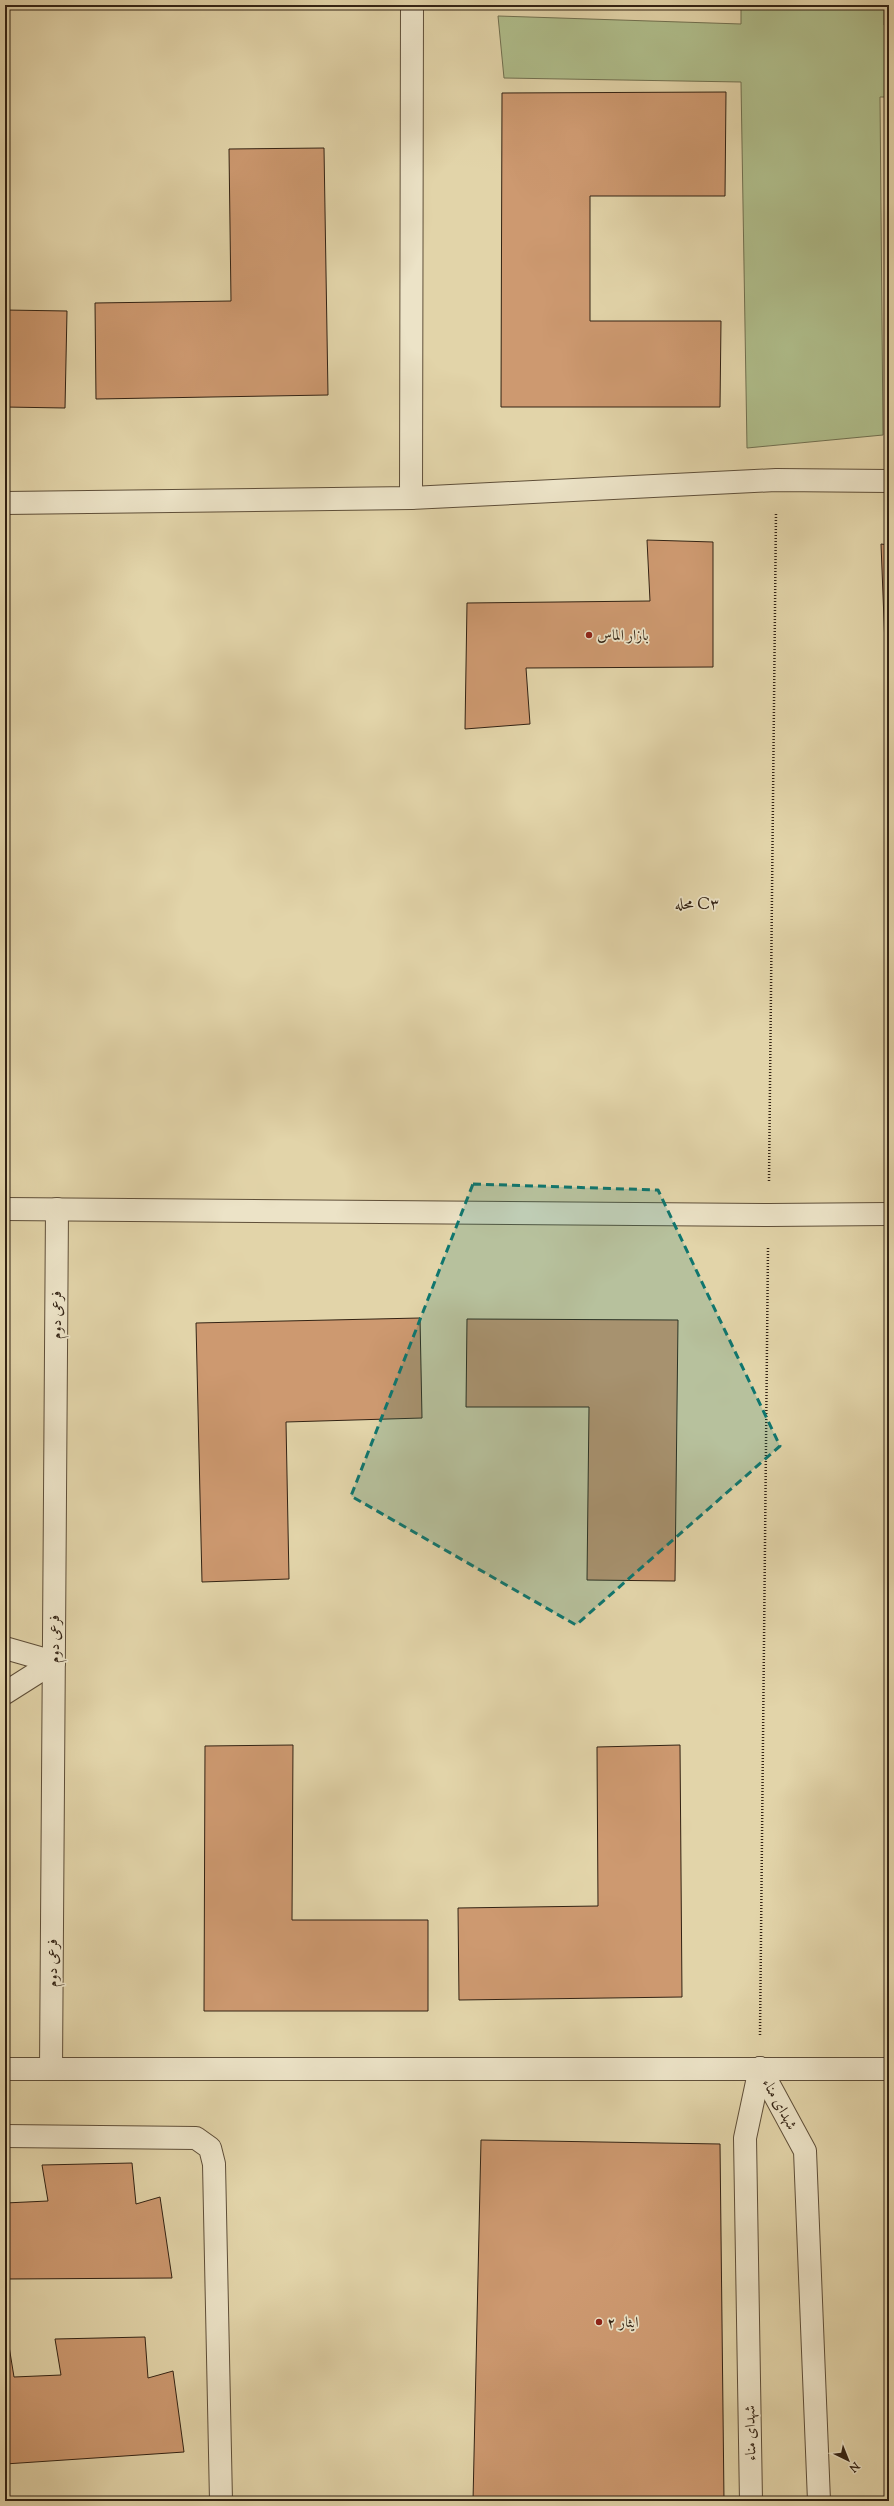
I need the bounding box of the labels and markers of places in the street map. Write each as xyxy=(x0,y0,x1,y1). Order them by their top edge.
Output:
place label: بازار الماس xyxy=(597,626,649,647)
marker: بازار الماس xyxy=(584,630,594,640)
place label: ایثار ۲ xyxy=(607,2313,639,2334)
marker: ایثار ۲ xyxy=(594,2317,604,2327)

